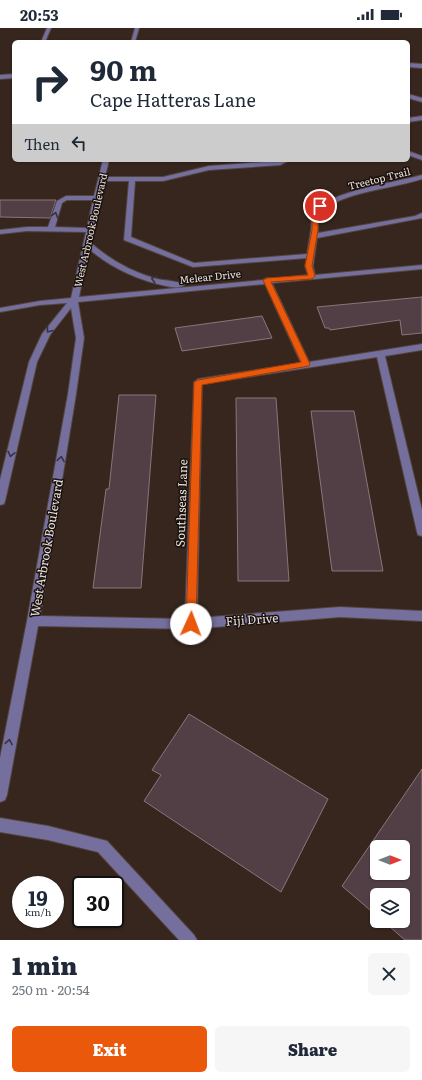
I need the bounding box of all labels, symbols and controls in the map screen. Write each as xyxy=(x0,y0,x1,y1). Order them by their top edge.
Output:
text: 20:53 xyxy=(20,3,59,26)
text: 90 m xyxy=(90,48,157,90)
icon: right xyxy=(24,56,76,108)
text: Cape Hatteras Lane xyxy=(90,86,256,113)
text: Then xyxy=(24,132,60,155)
icon: left xyxy=(68,132,90,154)
street label: Treetop Trail xyxy=(346,163,412,193)
street label: West Arbrook Boulevard xyxy=(70,172,110,288)
pin xyxy=(303,189,337,223)
icon: arrive xyxy=(309,195,331,217)
one-way arrow xyxy=(50,212,59,219)
street label: Melear Drive xyxy=(179,265,241,287)
one-way arrow xyxy=(150,275,157,284)
one-way arrow xyxy=(47,326,54,333)
one-way arrow xyxy=(7,450,16,457)
one-way arrow xyxy=(56,456,65,462)
street label: Southseas Lane xyxy=(170,459,192,547)
street label: West Arbrook Boulevard xyxy=(25,477,67,618)
position arrow xyxy=(170,603,212,645)
street label: Fiji Drive xyxy=(225,608,279,630)
one-way arrow xyxy=(4,739,13,745)
north arrow xyxy=(370,840,410,880)
map controls xyxy=(370,840,410,928)
speed limit sign: 30 xyxy=(72,876,124,928)
text: 19 xyxy=(28,882,48,912)
button: layers xyxy=(370,888,410,928)
text: km/h xyxy=(25,904,51,919)
text: 1 min xyxy=(12,947,77,982)
button: close xyxy=(368,953,410,995)
text: 250 m · 20:54 xyxy=(12,980,90,999)
button: Exit xyxy=(12,1026,207,1072)
button: Share xyxy=(215,1026,410,1072)

